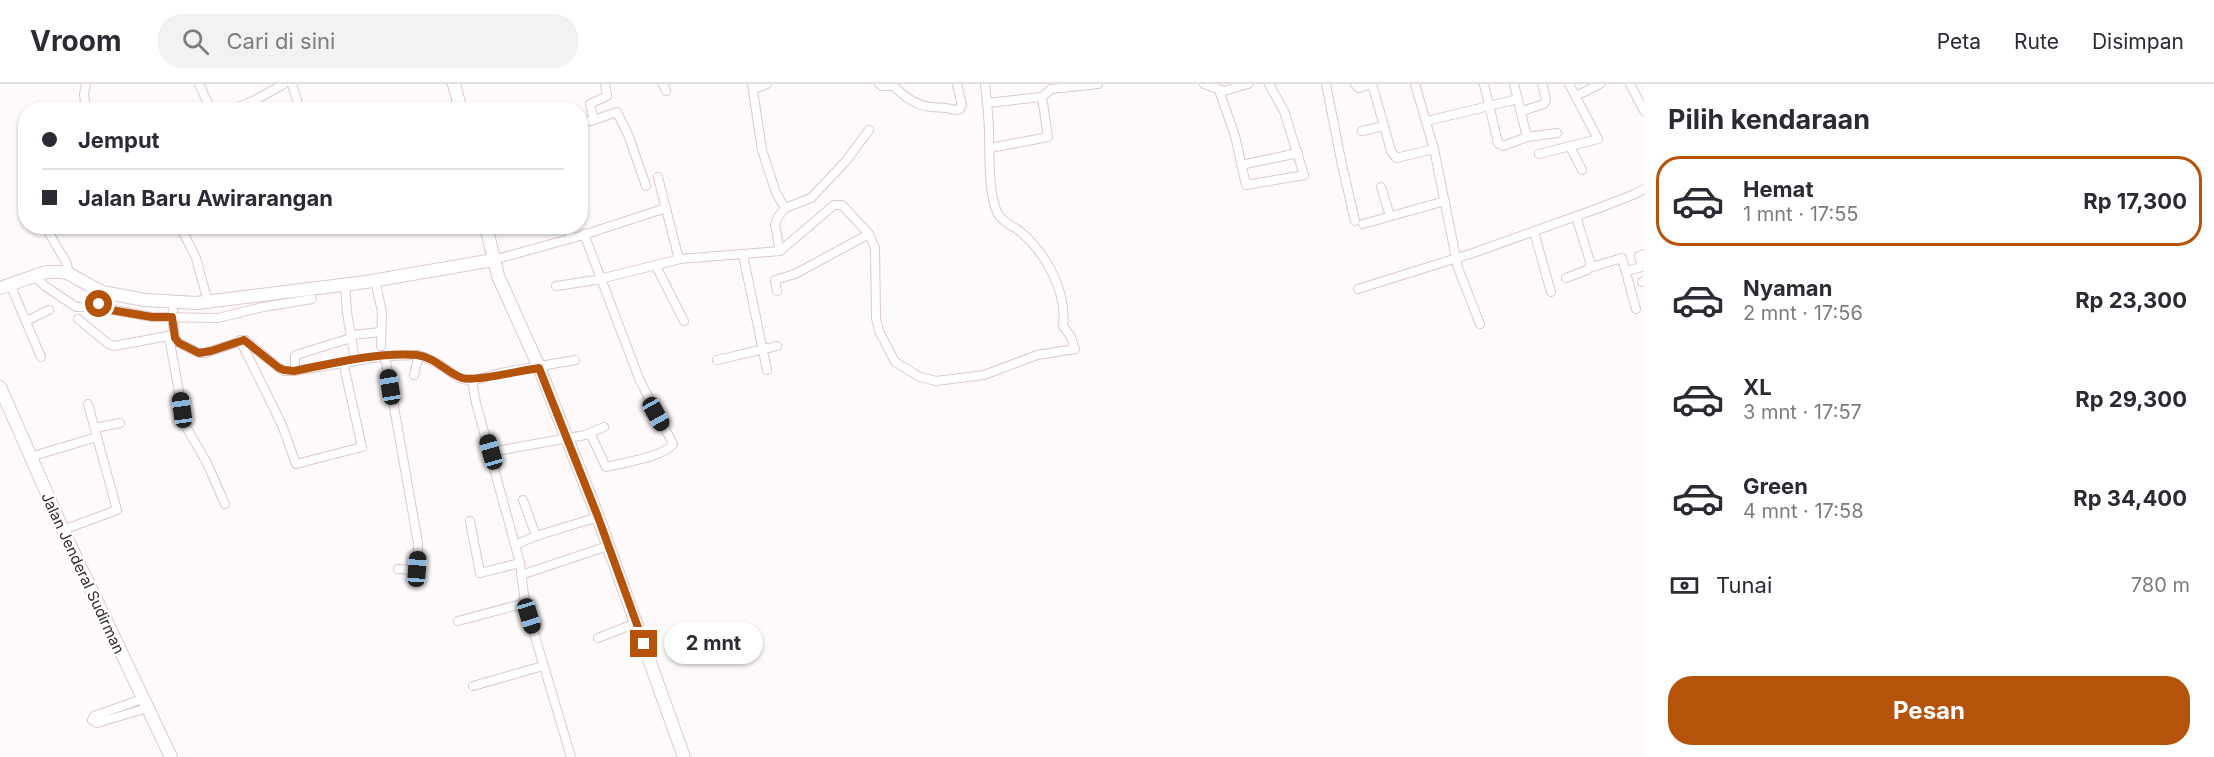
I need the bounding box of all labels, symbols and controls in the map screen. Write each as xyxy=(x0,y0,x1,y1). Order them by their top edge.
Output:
search box xyxy=(158,14,578,68)
text: Vroom xyxy=(30,24,122,58)
icon: search xyxy=(179,25,212,58)
text: Cari di sini xyxy=(227,28,335,54)
text: Peta xyxy=(1937,29,1981,54)
text: Rute xyxy=(2014,29,2059,54)
text: Disimpan xyxy=(2092,29,2184,54)
text: Pilih kendaraan xyxy=(1668,103,1870,136)
text: Jemput xyxy=(78,127,160,153)
icon: car xyxy=(1671,174,1725,228)
text: Hemat xyxy=(1743,176,1813,202)
text: Jalan Baru Awirarangan xyxy=(78,185,333,211)
text: Rp 17,300 xyxy=(2083,188,2187,214)
text: 1 mnt · 17:55 xyxy=(1743,202,1859,226)
icon: car xyxy=(1671,273,1725,327)
text: Nyaman xyxy=(1743,275,1832,301)
text: Rp 23,300 xyxy=(2075,287,2187,313)
route start xyxy=(85,290,112,317)
text: 2 mnt · 17:56 xyxy=(1743,301,1863,325)
car xyxy=(378,368,402,406)
icon: car xyxy=(1671,372,1725,426)
text: XL xyxy=(1743,374,1772,400)
text: Rp 29,300 xyxy=(2075,386,2187,412)
car xyxy=(171,391,193,429)
car xyxy=(639,394,673,434)
text: 3 mnt · 17:57 xyxy=(1743,400,1862,424)
car xyxy=(477,432,505,472)
icon: car xyxy=(1671,471,1725,525)
text: Green xyxy=(1743,473,1808,499)
text: Rp 34,400 xyxy=(2073,485,2187,511)
street label: Jalan Jenderal Sudirman xyxy=(37,489,129,657)
text: 4 mnt · 17:58 xyxy=(1743,499,1864,523)
car xyxy=(407,550,427,588)
icon: cash xyxy=(1668,569,1701,602)
text: Tunai xyxy=(1716,572,1772,598)
text: 780 m xyxy=(2131,573,2190,597)
car xyxy=(515,596,543,636)
callout: 2 mnt xyxy=(665,623,764,665)
route end xyxy=(630,630,657,657)
text: 2 mnt xyxy=(686,631,741,655)
button: Pesan xyxy=(1668,676,2190,745)

